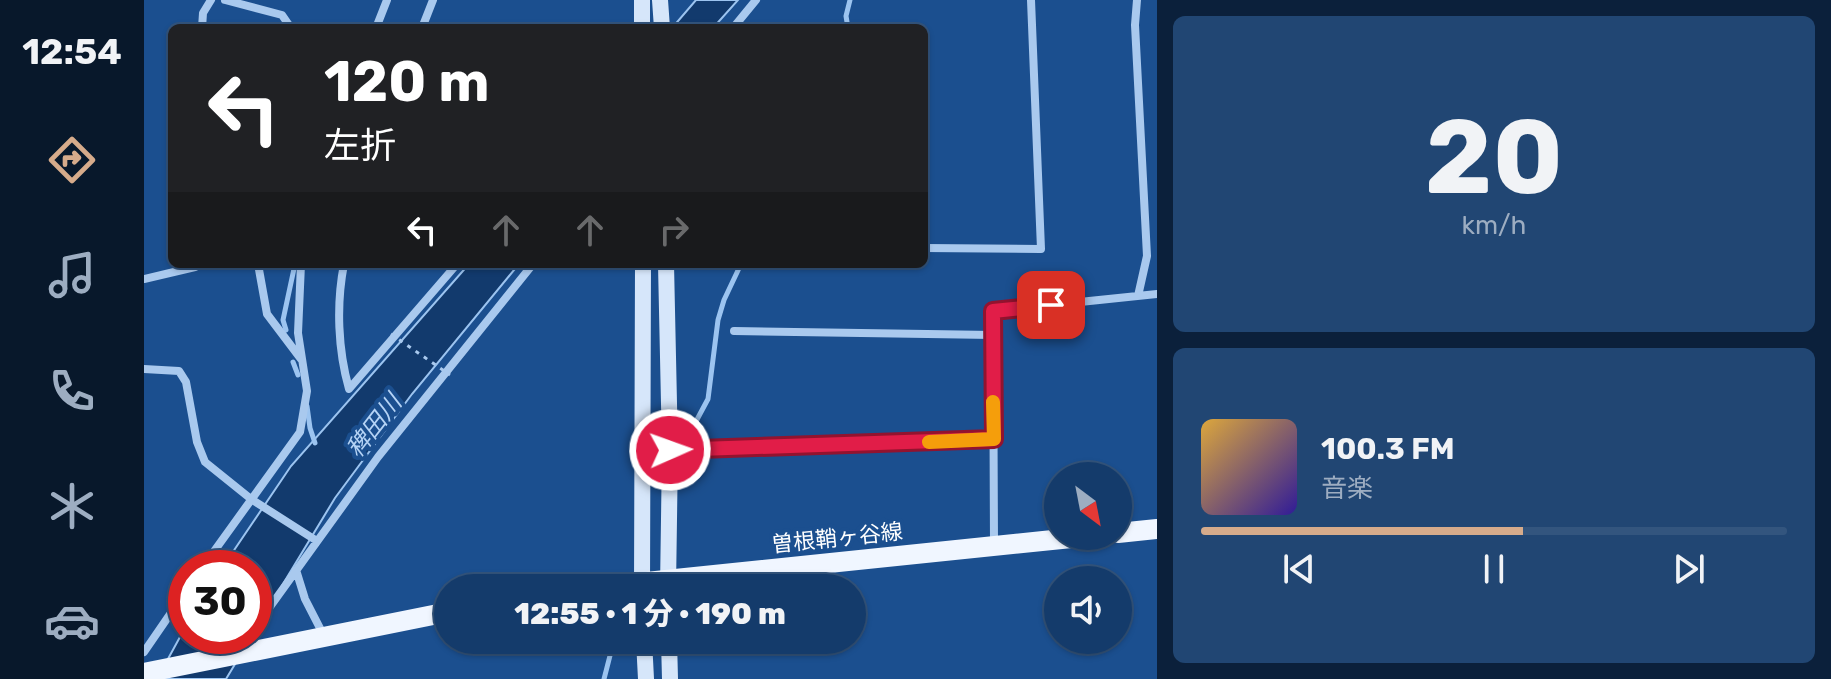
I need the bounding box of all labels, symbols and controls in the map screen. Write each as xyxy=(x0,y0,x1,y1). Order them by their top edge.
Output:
text: 12:54 xyxy=(22,30,122,73)
text: 120 m xyxy=(324,49,490,115)
icon: left xyxy=(192,56,296,160)
text: 20 xyxy=(1425,96,1563,219)
text: 左折 xyxy=(324,124,396,167)
icon: directions xyxy=(44,132,100,188)
icon: left xyxy=(400,208,444,252)
icon: ahead xyxy=(484,208,528,252)
icon: ahead xyxy=(568,208,612,252)
icon: right xyxy=(652,208,696,252)
text: km/h xyxy=(1462,210,1526,241)
icon: music xyxy=(44,247,100,303)
pin xyxy=(1017,271,1085,339)
icon: arrive xyxy=(1029,283,1073,327)
icon: phone xyxy=(44,363,100,419)
water label: 稗田川 xyxy=(341,387,409,463)
position arrow xyxy=(628,408,712,492)
text: 100.3 FM xyxy=(1321,431,1455,467)
north arrow xyxy=(1044,462,1132,550)
map controls xyxy=(1044,462,1132,654)
text: 音楽 xyxy=(1321,473,1373,504)
icon: climate xyxy=(44,478,100,534)
street label: 曽根鞘ヶ谷線 xyxy=(770,518,904,558)
icon: previous xyxy=(1277,547,1321,591)
icon: pause xyxy=(1472,547,1516,591)
icon: next xyxy=(1667,547,1711,591)
speed limit sign: 30 xyxy=(168,550,272,654)
button: sound xyxy=(1044,566,1132,654)
icon: car xyxy=(44,593,100,649)
text: 12:55 · 1 分 · 190 m xyxy=(514,596,786,632)

